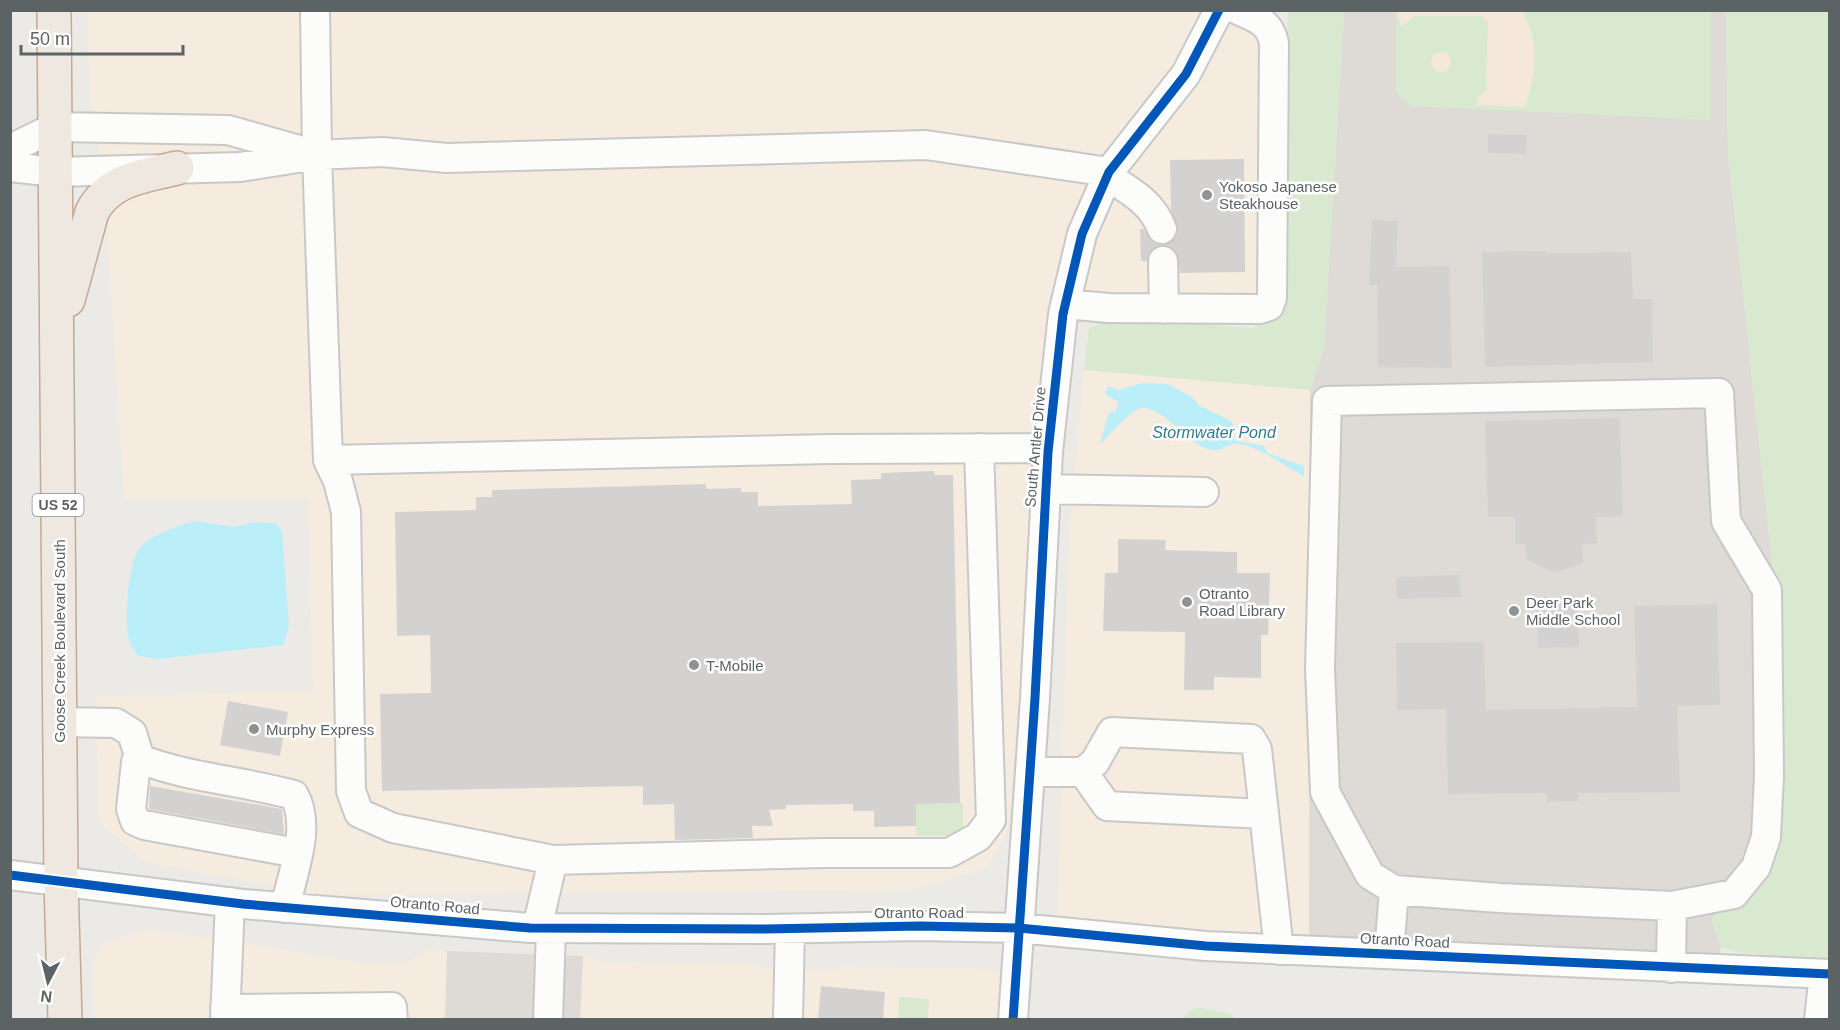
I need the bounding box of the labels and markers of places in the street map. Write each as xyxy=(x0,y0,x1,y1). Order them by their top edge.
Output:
place label: Yokoso Japanese Steakhouse xyxy=(1219,178,1337,212)
marker: Yokoso Japanese Steakhouse xyxy=(1200,188,1214,202)
place label: Otranto Road Library xyxy=(1199,585,1285,619)
place label: Deer Park Middle School xyxy=(1526,594,1620,628)
marker: Otranto Road Library xyxy=(1180,595,1194,609)
marker: Deer Park Middle School xyxy=(1507,604,1521,618)
place label: T-Mobile xyxy=(706,657,764,674)
marker: T-Mobile xyxy=(687,658,701,672)
place label: Murphy Express xyxy=(266,721,374,738)
marker: Murphy Express xyxy=(247,722,261,736)

